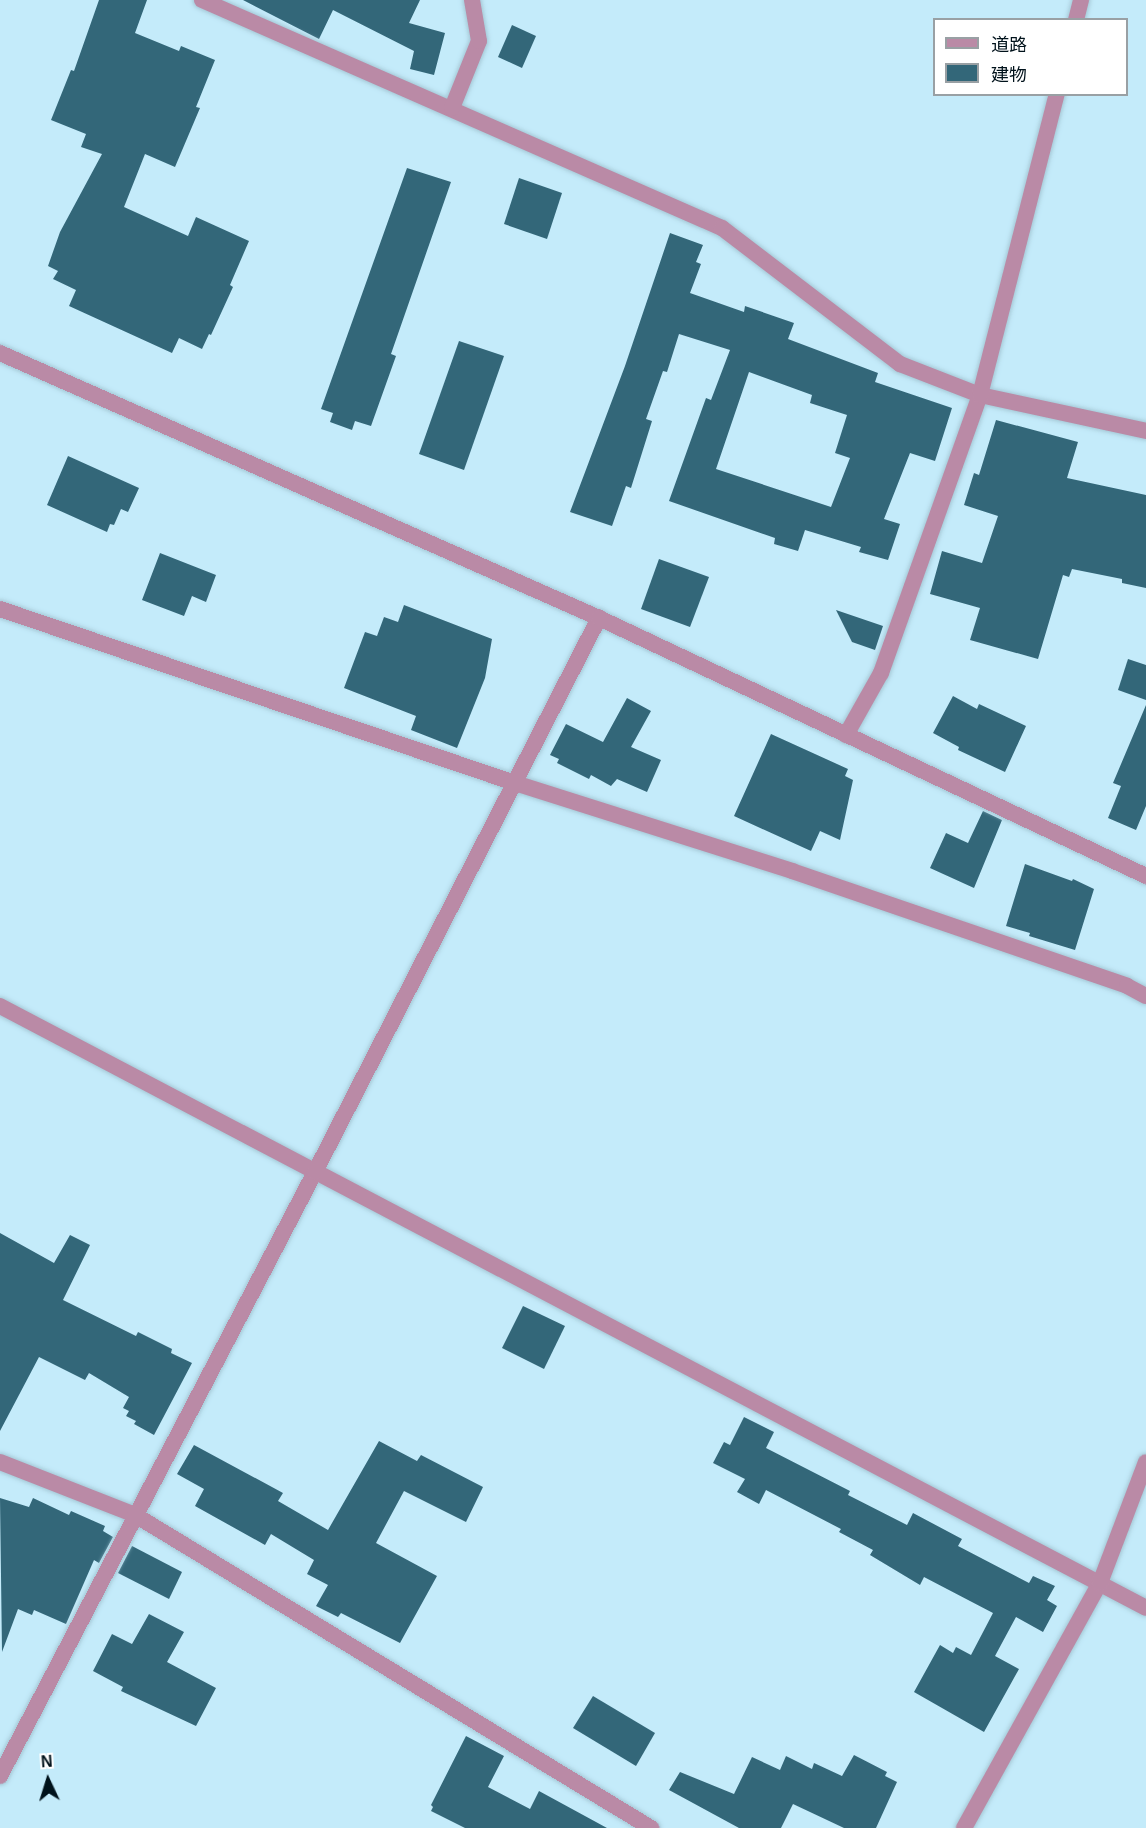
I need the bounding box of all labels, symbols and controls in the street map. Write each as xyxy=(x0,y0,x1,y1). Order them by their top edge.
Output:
legend xyxy=(933,18,1128,96)
text: 道路 xyxy=(991,35,1027,55)
text: 建物 xyxy=(991,65,1027,85)
north arrow xyxy=(18,1750,78,1810)
text: N xyxy=(40,1753,53,1770)

